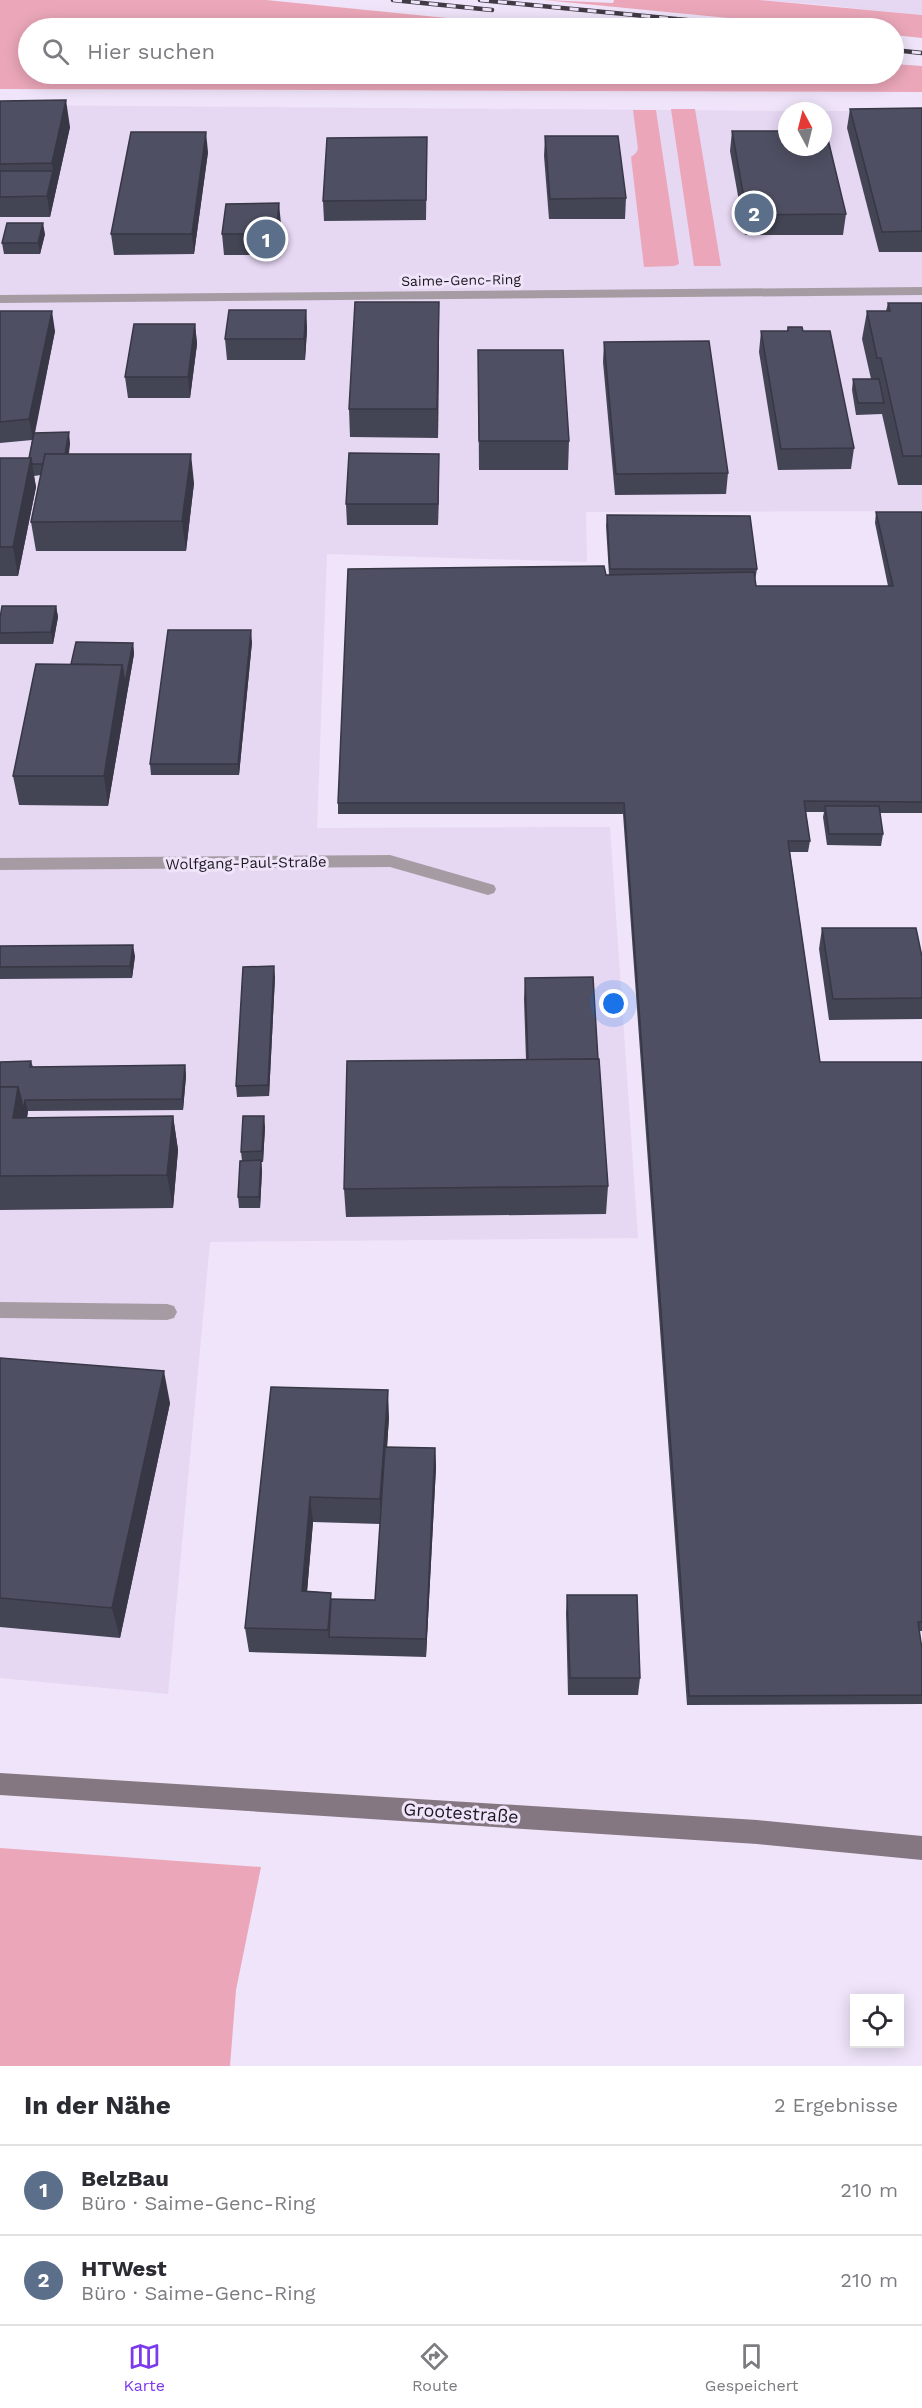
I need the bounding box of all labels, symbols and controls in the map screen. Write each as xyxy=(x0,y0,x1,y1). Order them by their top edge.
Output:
search box xyxy=(18,18,904,84)
icon: search xyxy=(39,35,72,68)
text: Hier suchen xyxy=(87,39,215,64)
north arrow xyxy=(778,102,832,156)
pin: 2 xyxy=(734,190,774,236)
pin: 1 xyxy=(246,216,286,262)
street label: Saime-Genc-Ring xyxy=(401,271,522,289)
street label: Wolfgang-Paul-Straße xyxy=(165,853,327,873)
your location xyxy=(599,989,628,1018)
street label: Grootestraße xyxy=(403,1798,519,1827)
map controls xyxy=(850,1994,904,2048)
button: locate xyxy=(850,1994,904,2048)
text: In der Nähe xyxy=(24,2090,171,2120)
text: 2 Ergebnisse xyxy=(774,2093,898,2117)
text: BelzBau xyxy=(81,2166,169,2191)
text: 1 xyxy=(39,2178,48,2202)
text: 210 m xyxy=(840,2178,898,2202)
text: Büro · Saime-Genc-Ring xyxy=(81,2191,315,2215)
text: HTWest xyxy=(81,2256,167,2281)
text: 2 xyxy=(38,2268,49,2292)
text: 210 m xyxy=(840,2268,898,2292)
text: Büro · Saime-Genc-Ring xyxy=(81,2281,315,2305)
tab: Karte xyxy=(124,2340,165,2395)
tab: Route xyxy=(412,2340,458,2395)
tab: Gespeichert xyxy=(705,2340,798,2395)

